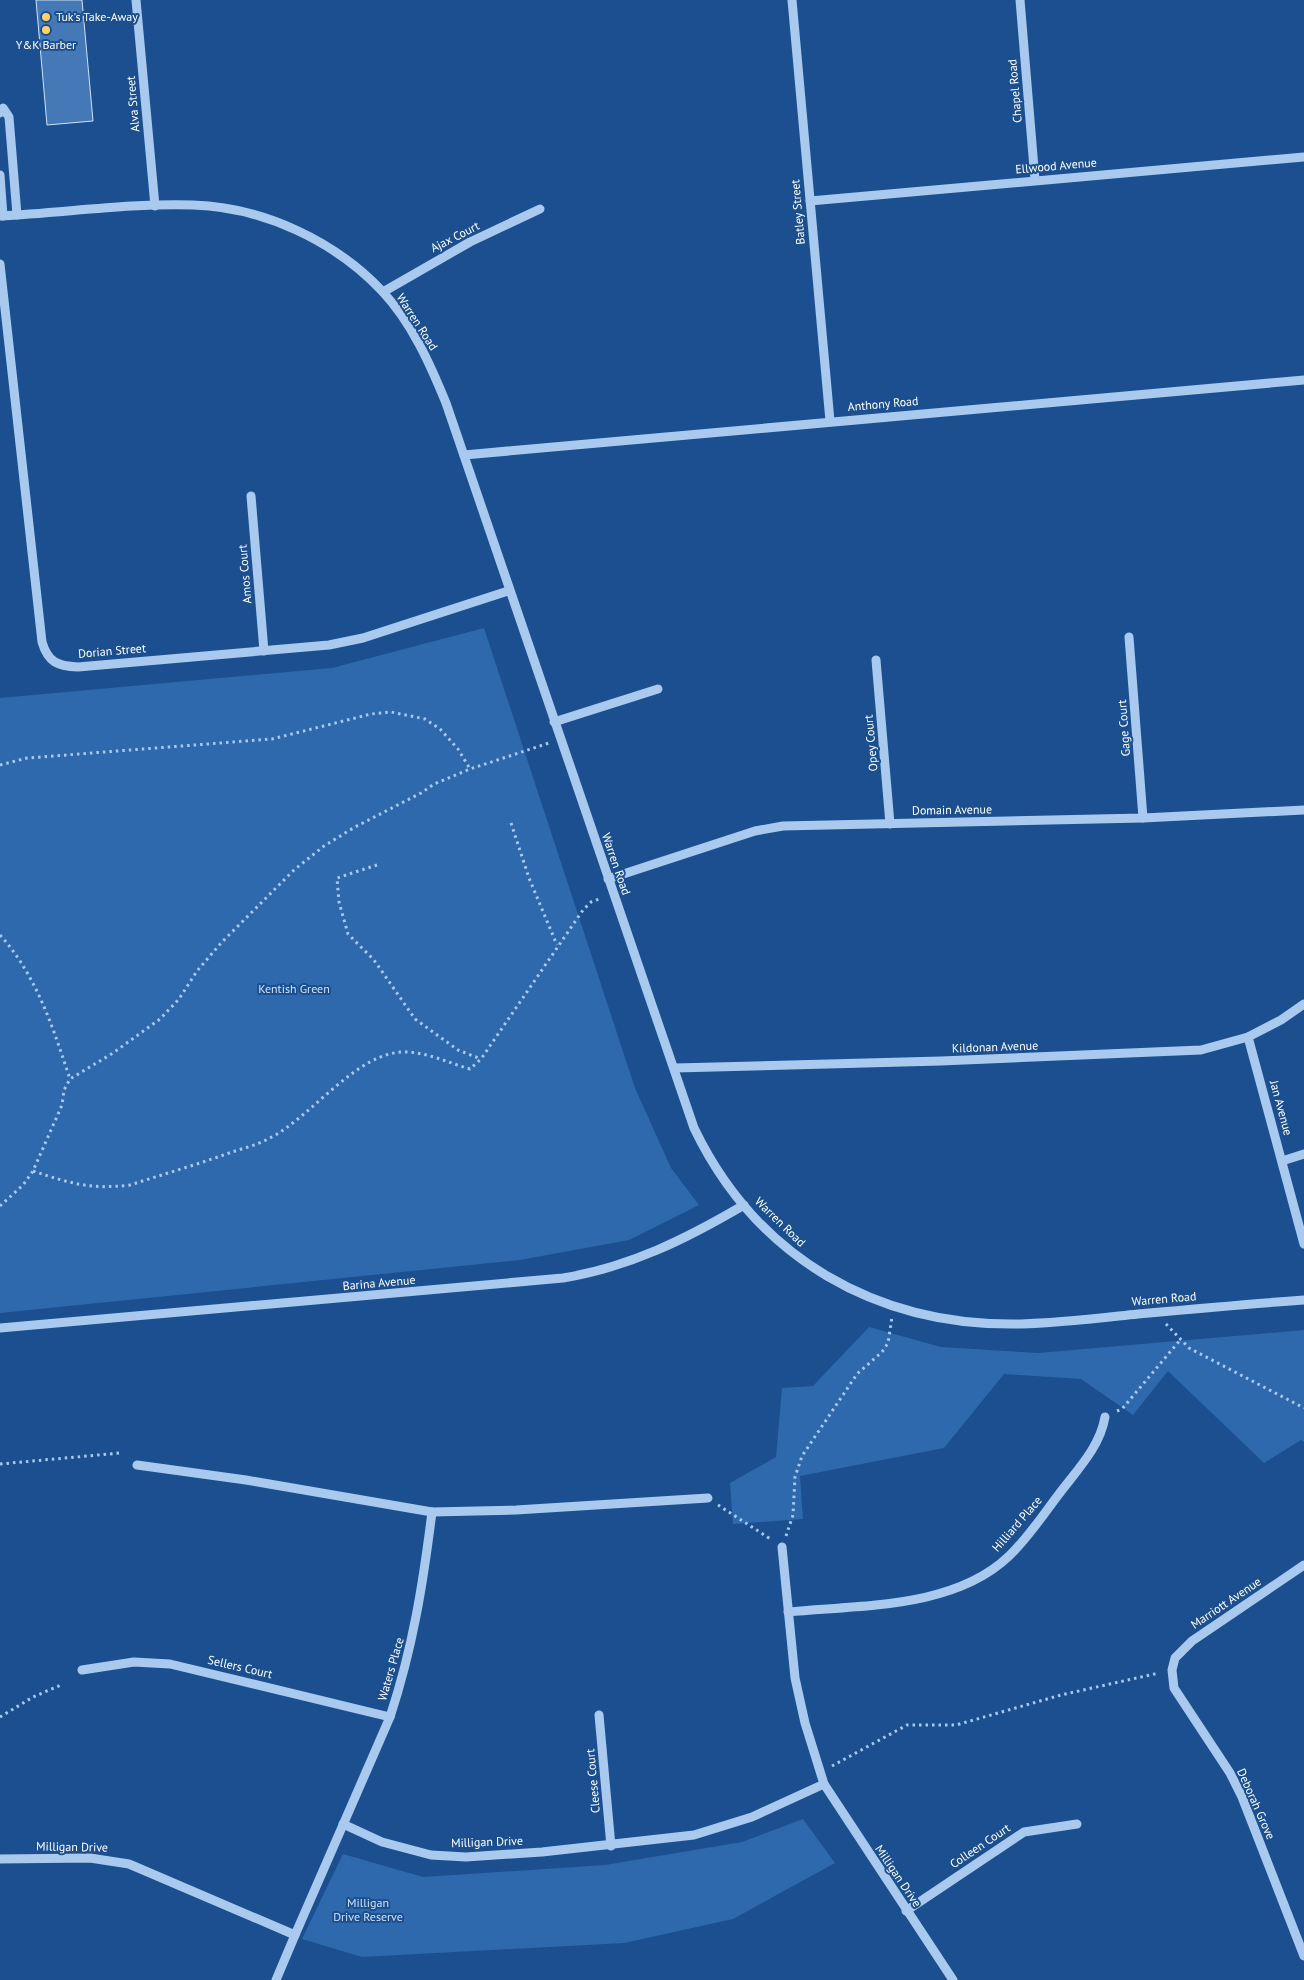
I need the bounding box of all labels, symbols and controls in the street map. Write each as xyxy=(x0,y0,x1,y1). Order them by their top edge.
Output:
place label: Tuk's Take-Away xyxy=(56,9,138,24)
marker: Tuk's Take-Away xyxy=(40,11,52,23)
marker: Y&K Barber xyxy=(40,24,52,36)
place label: Y&K Barber xyxy=(16,37,76,52)
street label: Chapel Road xyxy=(1004,58,1025,124)
street label: Alva Street xyxy=(123,75,142,133)
street label: Ellwood Avenue xyxy=(1015,154,1097,177)
street label: Batley Street xyxy=(787,179,808,245)
street label: Ajax Court xyxy=(428,218,482,255)
street label: Warren Road xyxy=(393,290,441,353)
street label: Anthony Road xyxy=(847,393,919,414)
street label: Amos Court xyxy=(234,544,255,604)
street label: Dorian Street xyxy=(77,640,146,661)
street label: Gage Court xyxy=(1114,699,1133,757)
street label: Opey Court xyxy=(861,714,880,772)
street label: Domain Avenue xyxy=(912,801,992,818)
street label: Warren Road xyxy=(599,831,634,897)
park label: Kentish Green xyxy=(258,981,330,996)
street label: Kildonan Avenue xyxy=(952,1037,1038,1056)
street label: Jan Avenue xyxy=(1267,1078,1296,1137)
street label: Warren Road xyxy=(752,1194,809,1250)
street label: Barina Avenue xyxy=(342,1272,416,1293)
street label: Warren Road xyxy=(1131,1288,1197,1309)
street label: Hilliard Place xyxy=(988,1493,1045,1554)
street label: Marriott Avenue xyxy=(1188,1574,1264,1632)
street label: Waters Place xyxy=(374,1635,407,1702)
street label: Sellers Court xyxy=(206,1652,274,1681)
street label: Cleese Court xyxy=(582,1748,603,1814)
street label: Deborah Grove xyxy=(1234,1766,1279,1842)
street label: Colleen Court xyxy=(947,1820,1013,1871)
street label: Milligan Drive xyxy=(451,1833,523,1850)
street label: Milligan Drive xyxy=(36,1838,108,1855)
street label: Milligan Drive xyxy=(872,1842,925,1910)
park label: Milligan Drive Reserve xyxy=(333,1895,403,1924)

